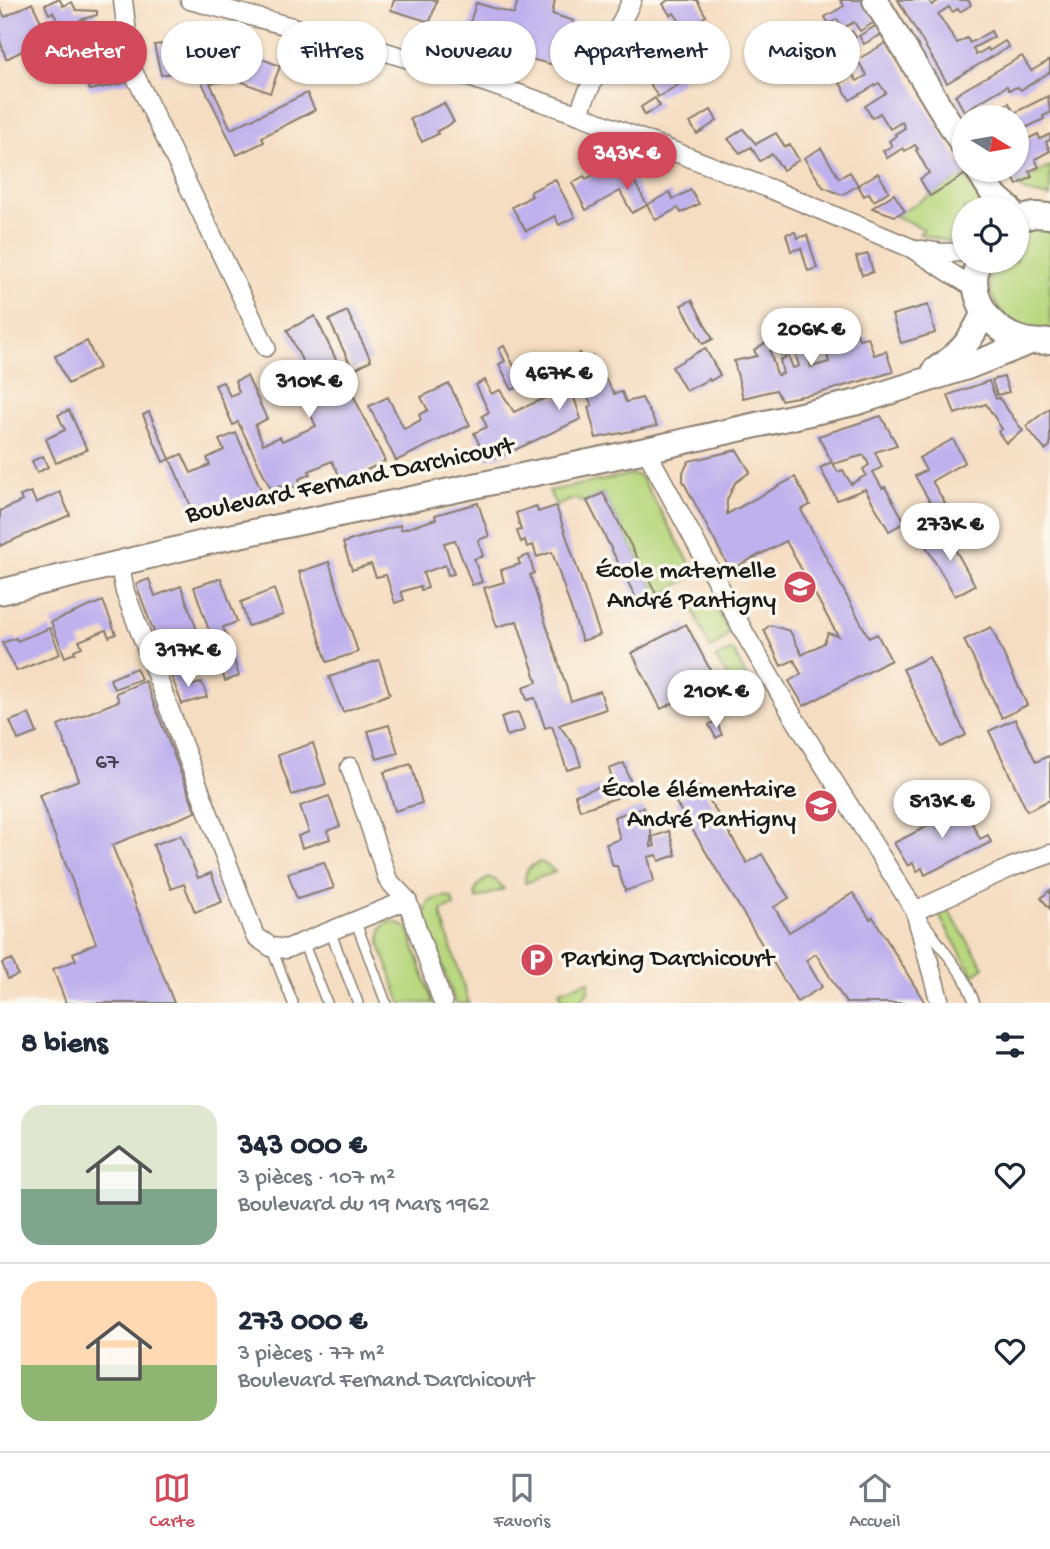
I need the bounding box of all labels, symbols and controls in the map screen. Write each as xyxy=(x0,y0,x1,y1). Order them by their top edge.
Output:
chip: Acheter xyxy=(21,21,147,84)
chip: Louer xyxy=(161,21,263,84)
chip: Filtres xyxy=(277,21,387,84)
chip: Nouveau xyxy=(401,21,536,84)
chip: Appartement xyxy=(550,21,730,84)
chip: Maison xyxy=(744,21,860,84)
north arrow xyxy=(952,105,1029,182)
map controls xyxy=(952,105,1029,273)
pin: 343K € xyxy=(570,132,684,192)
text: 343K € xyxy=(594,141,660,168)
button: locate xyxy=(952,196,1029,273)
pin: 206K € xyxy=(754,308,868,368)
text: 206K € xyxy=(777,317,845,344)
pin: 467K € xyxy=(502,352,616,412)
pin: 310K € xyxy=(252,360,366,420)
text: 467K € xyxy=(526,361,592,388)
text: 310K € xyxy=(276,369,342,396)
street label: Boulevard Fernand Darchicourt xyxy=(182,432,519,532)
pin: 273K € xyxy=(893,504,1007,563)
text: 273K € xyxy=(917,512,983,539)
place label: École maternelle André Pantigny xyxy=(595,557,777,618)
school or university icon: École maternelle André Pantigny xyxy=(781,568,819,606)
pin: 317K € xyxy=(131,630,245,689)
text: 317K € xyxy=(156,638,221,665)
pin: 210K € xyxy=(659,670,773,730)
text: 210K € xyxy=(683,679,749,706)
house number: 67 xyxy=(95,750,120,777)
place label: École élémentaire André Pantigny xyxy=(602,776,797,837)
pin: 513K € xyxy=(885,780,999,840)
school or university icon: École élémentaire André Pantigny xyxy=(802,787,840,825)
text: 513K € xyxy=(909,789,975,816)
parking icon: Parking Darchicourt xyxy=(518,941,556,979)
place label: Parking Darchicourt xyxy=(561,945,776,976)
icon: filters xyxy=(991,1026,1029,1064)
text: 8 biens xyxy=(21,1028,108,1063)
text: 343 000 € xyxy=(238,1130,367,1165)
icon: home xyxy=(77,1133,161,1217)
icon: heart xyxy=(991,1156,1029,1194)
text: 3 pièces · 107 m² xyxy=(238,1165,395,1192)
text: Boulevard du 19 Mars 1962 xyxy=(238,1192,490,1219)
text: 273 000 € xyxy=(238,1306,367,1341)
icon: home xyxy=(77,1309,161,1393)
icon: heart xyxy=(991,1332,1029,1370)
text: 3 pièces · 77 m² xyxy=(238,1341,385,1368)
text: Boulevard Fernand Darchicourt xyxy=(238,1368,534,1395)
tab: Carte xyxy=(150,1469,195,1534)
tab: Favoris xyxy=(494,1469,550,1534)
tab: Accueil xyxy=(849,1469,900,1534)

